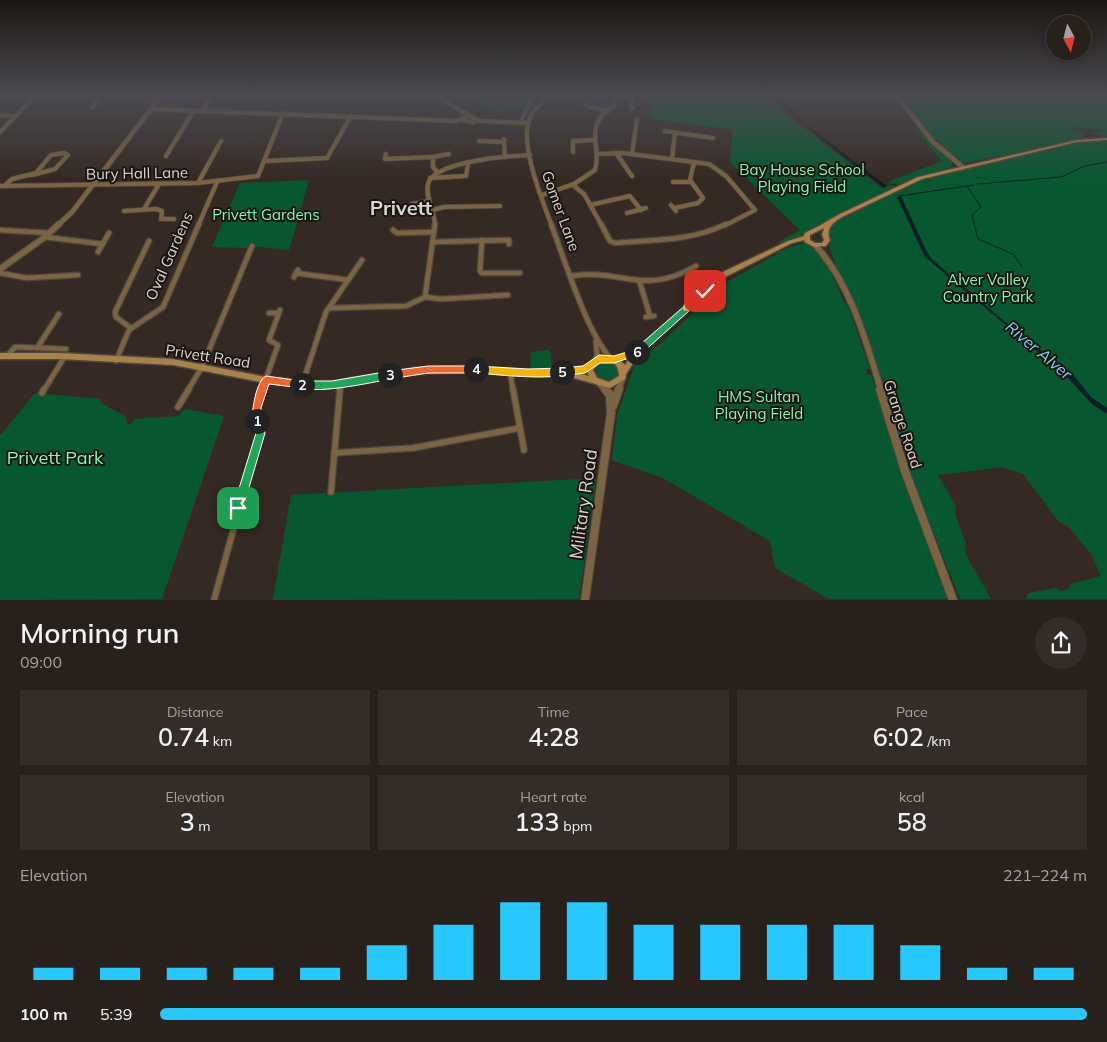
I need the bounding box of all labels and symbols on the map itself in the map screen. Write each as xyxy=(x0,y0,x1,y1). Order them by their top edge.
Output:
north arrow xyxy=(1046,15,1091,60)
park label: Bay House School Playing Field xyxy=(739,160,865,196)
street label: Bury Hall Lane xyxy=(86,163,188,183)
street label: Gomer Lane xyxy=(538,168,584,254)
district label: Privett xyxy=(370,195,433,220)
park label: Privett Gardens xyxy=(212,205,320,224)
street label: Oval Gardens xyxy=(141,209,197,303)
pin xyxy=(684,270,726,312)
park label: Alver Valley Country Park xyxy=(943,270,1033,306)
water label: River Alver xyxy=(1002,316,1077,384)
street label: Privett Road xyxy=(164,340,252,372)
pin: 6 xyxy=(624,340,650,364)
pin: 4 xyxy=(464,356,488,382)
pin: 5 xyxy=(550,360,574,384)
pin: 3 xyxy=(378,362,402,388)
pin: 2 xyxy=(290,372,314,398)
street label: Grange Road xyxy=(880,377,926,471)
park label: HMS Sultan Playing Field xyxy=(715,387,803,423)
pin: 1 xyxy=(244,408,270,434)
park label: Privett Park xyxy=(7,446,104,469)
street label: Military Road xyxy=(564,448,602,560)
pin xyxy=(217,487,259,529)

